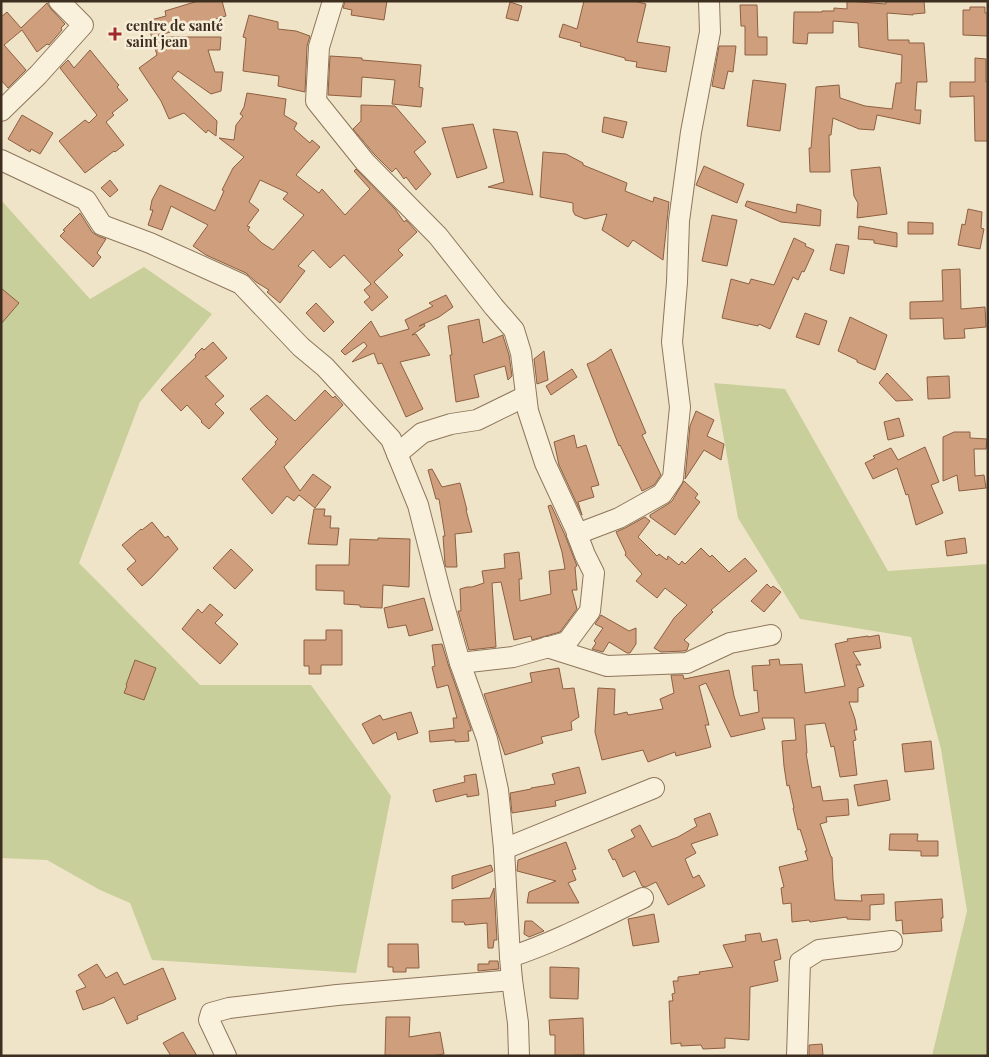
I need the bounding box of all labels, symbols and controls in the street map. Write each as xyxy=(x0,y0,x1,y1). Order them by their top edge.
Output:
place label: centre de santé saint jean xyxy=(126,16,223,51)
marker: centre de santé saint jean xyxy=(108,27,122,41)

